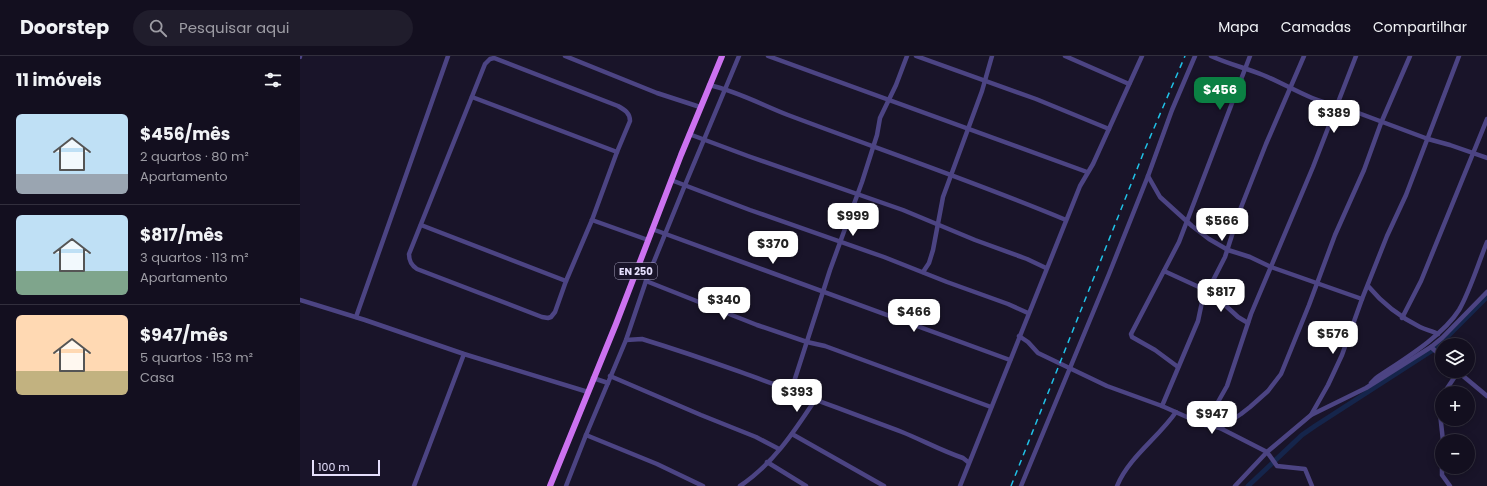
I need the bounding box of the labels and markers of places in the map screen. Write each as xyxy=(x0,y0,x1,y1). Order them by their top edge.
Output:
pin: $456 xyxy=(1196,77,1244,111)
pin: $389 xyxy=(1310,100,1358,134)
pin: $999 xyxy=(829,203,877,237)
pin: $566 xyxy=(1198,208,1246,242)
pin: $370 xyxy=(749,231,797,265)
pin: $817 xyxy=(1197,279,1245,313)
pin: $340 xyxy=(700,287,748,321)
pin: $466 xyxy=(890,299,938,333)
pin: $576 xyxy=(1309,321,1357,355)
pin: $393 xyxy=(773,379,821,413)
pin: $947 xyxy=(1188,401,1236,435)

